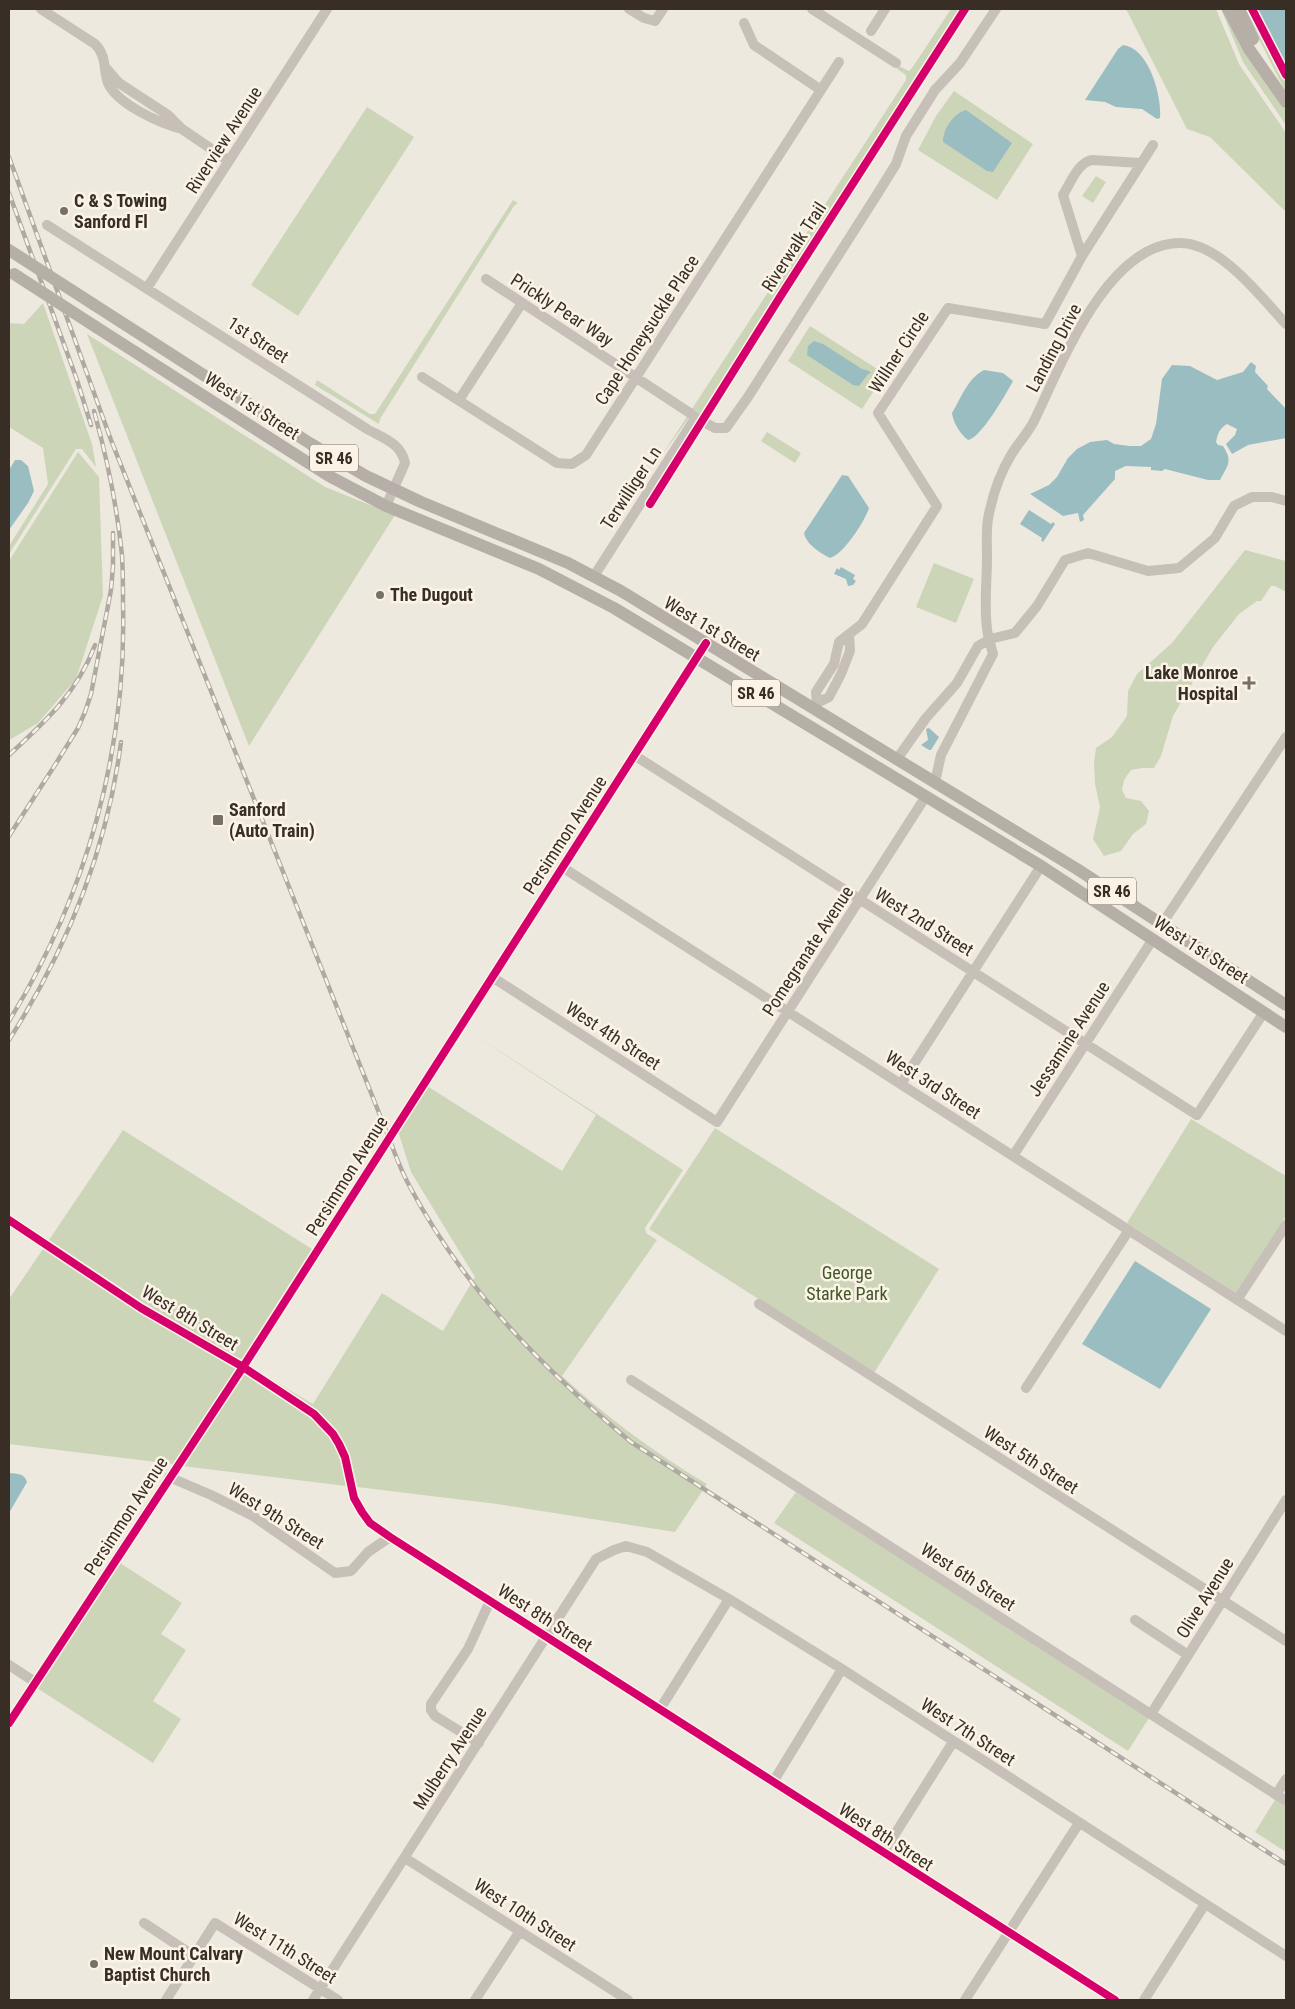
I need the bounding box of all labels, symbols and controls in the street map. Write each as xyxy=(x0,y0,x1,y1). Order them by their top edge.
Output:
street label: Riverview Avenue xyxy=(181,82,266,197)
place label: C & S Towing Sanford Fl xyxy=(74,190,167,232)
street label: Riverwalk Trail xyxy=(757,198,830,295)
marker: C & S Towing Sanford Fl xyxy=(58,205,70,217)
street label: Cape Honeysuckle Place xyxy=(590,251,703,409)
street label: Prickly Pear Way xyxy=(507,269,618,351)
street label: Landing Drive xyxy=(1022,300,1086,395)
street label: Willner Circle xyxy=(864,307,933,397)
street label: 1st Street xyxy=(224,312,293,367)
street label: West 1st Street xyxy=(201,367,303,444)
street label: Terwilliger Ln xyxy=(596,442,665,533)
road number: SR 46 xyxy=(310,444,358,472)
place label: The Dugout xyxy=(390,584,473,605)
marker: The Dugout xyxy=(374,589,386,601)
street label: West 1st Street xyxy=(660,592,764,665)
place label: Lake Monroe Hospital xyxy=(1145,662,1238,704)
marker: Lake Monroe Hospital xyxy=(1242,676,1256,690)
road number: SR 46 xyxy=(732,680,780,706)
street label: Persimmon Avenue xyxy=(518,772,611,898)
place label: Sanford (Auto Train) xyxy=(229,799,315,842)
marker: Sanford (Auto Train) xyxy=(211,813,225,827)
road number: SR 46 xyxy=(1088,878,1136,904)
street label: Pomegranate Avenue xyxy=(758,882,857,1020)
street label: West 2nd Street xyxy=(871,883,977,960)
street label: West 1st Street xyxy=(1150,911,1252,988)
street label: Jessamine Avenue xyxy=(1024,977,1114,1100)
street label: West 4th Street xyxy=(562,997,665,1074)
street label: West 3rd Street xyxy=(882,1046,985,1123)
street label: Persimmon Avenue xyxy=(301,1112,392,1239)
park label: George Starke Park xyxy=(806,1262,888,1304)
street label: West 8th Street xyxy=(138,1281,242,1355)
street label: West 5th Street xyxy=(980,1421,1083,1498)
street label: Persimmon Avenue xyxy=(79,1453,172,1579)
street label: West 9th Street xyxy=(225,1478,328,1553)
street label: West 6th Street xyxy=(917,1538,1020,1615)
street label: Olive Avenue xyxy=(1172,1554,1238,1642)
street label: West 8th Street xyxy=(494,1579,597,1656)
street label: West 7th Street xyxy=(917,1693,1020,1770)
street label: Mulberry Avenue xyxy=(409,1702,491,1813)
street label: West 8th Street xyxy=(835,1798,938,1875)
street label: West 10th Street xyxy=(470,1874,580,1955)
street label: West 11th Street xyxy=(230,1907,341,1988)
place label: New Mount Calvary Baptist Church xyxy=(104,1943,243,1985)
marker: New Mount Calvary Baptist Church xyxy=(88,1958,100,1970)

